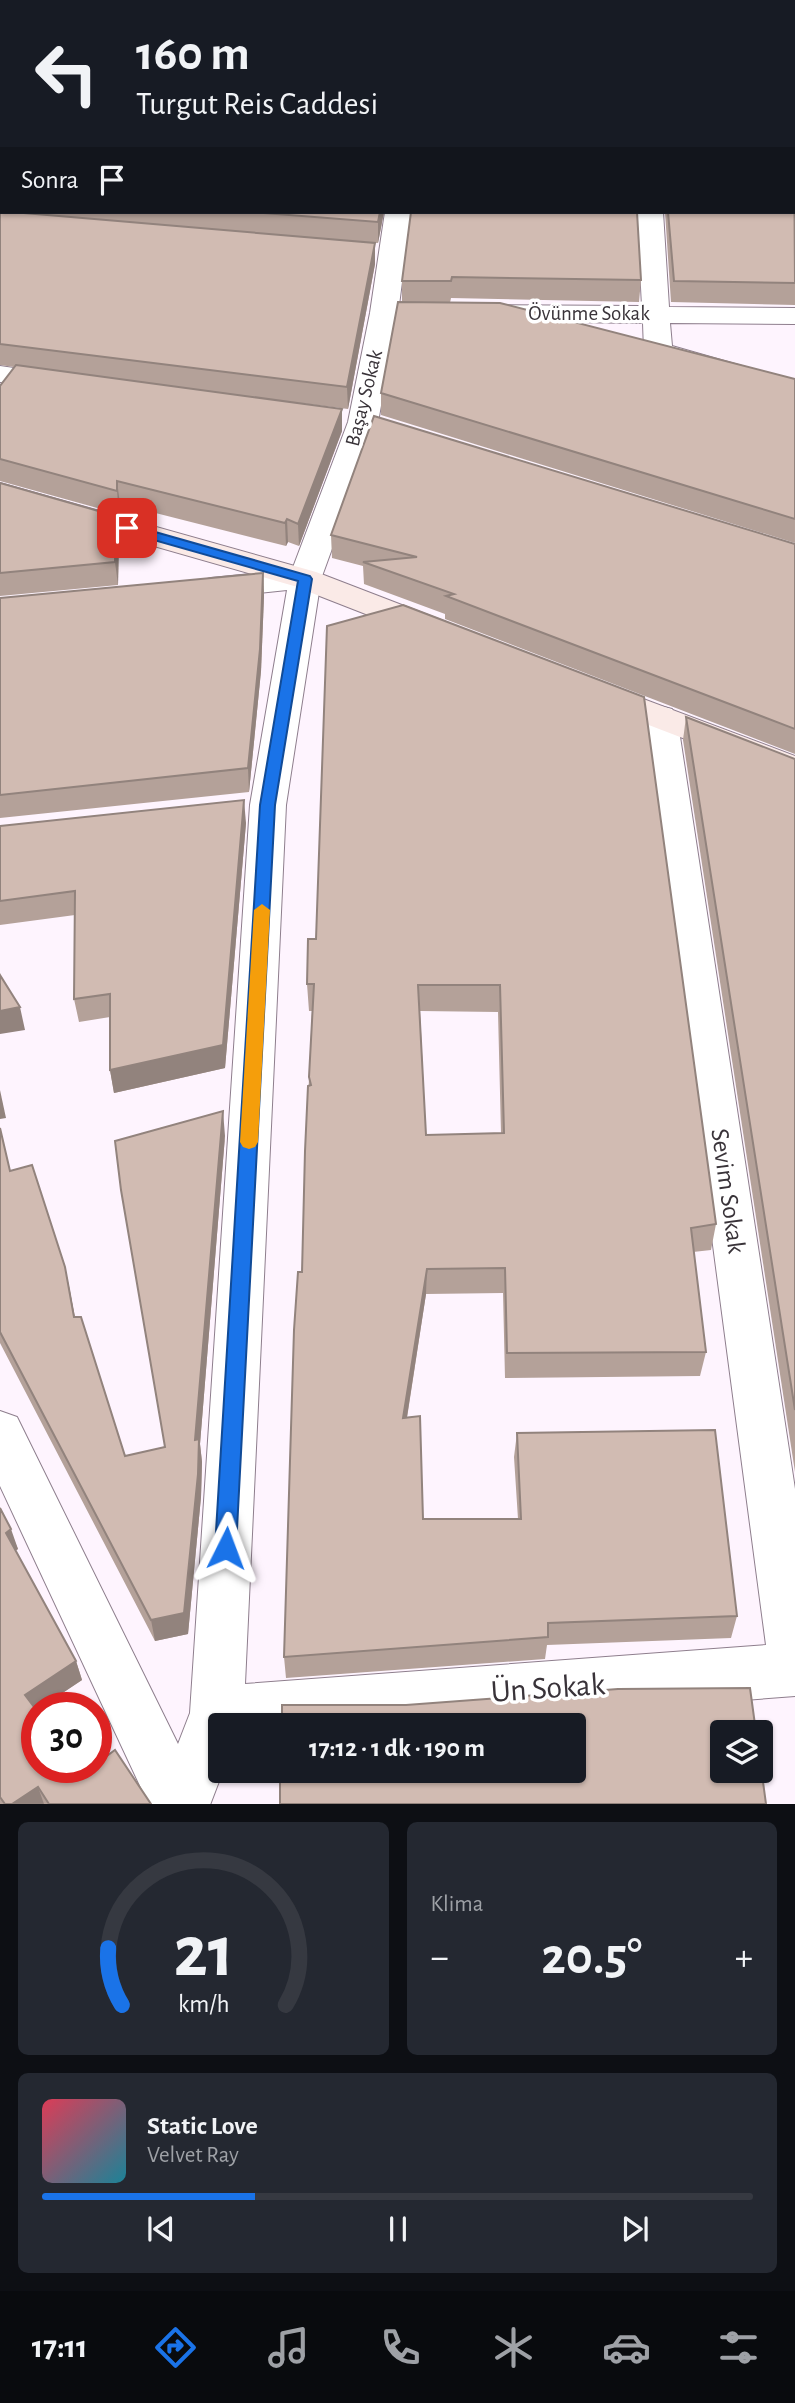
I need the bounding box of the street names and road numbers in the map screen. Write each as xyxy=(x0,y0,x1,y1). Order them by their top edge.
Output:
street label: Övünme Sokak xyxy=(528,302,650,324)
street label: Başay Sokak xyxy=(342,347,386,449)
street label: Sevim Sokak xyxy=(706,1127,750,1255)
street label: Ün Sokak xyxy=(490,1667,607,1708)

